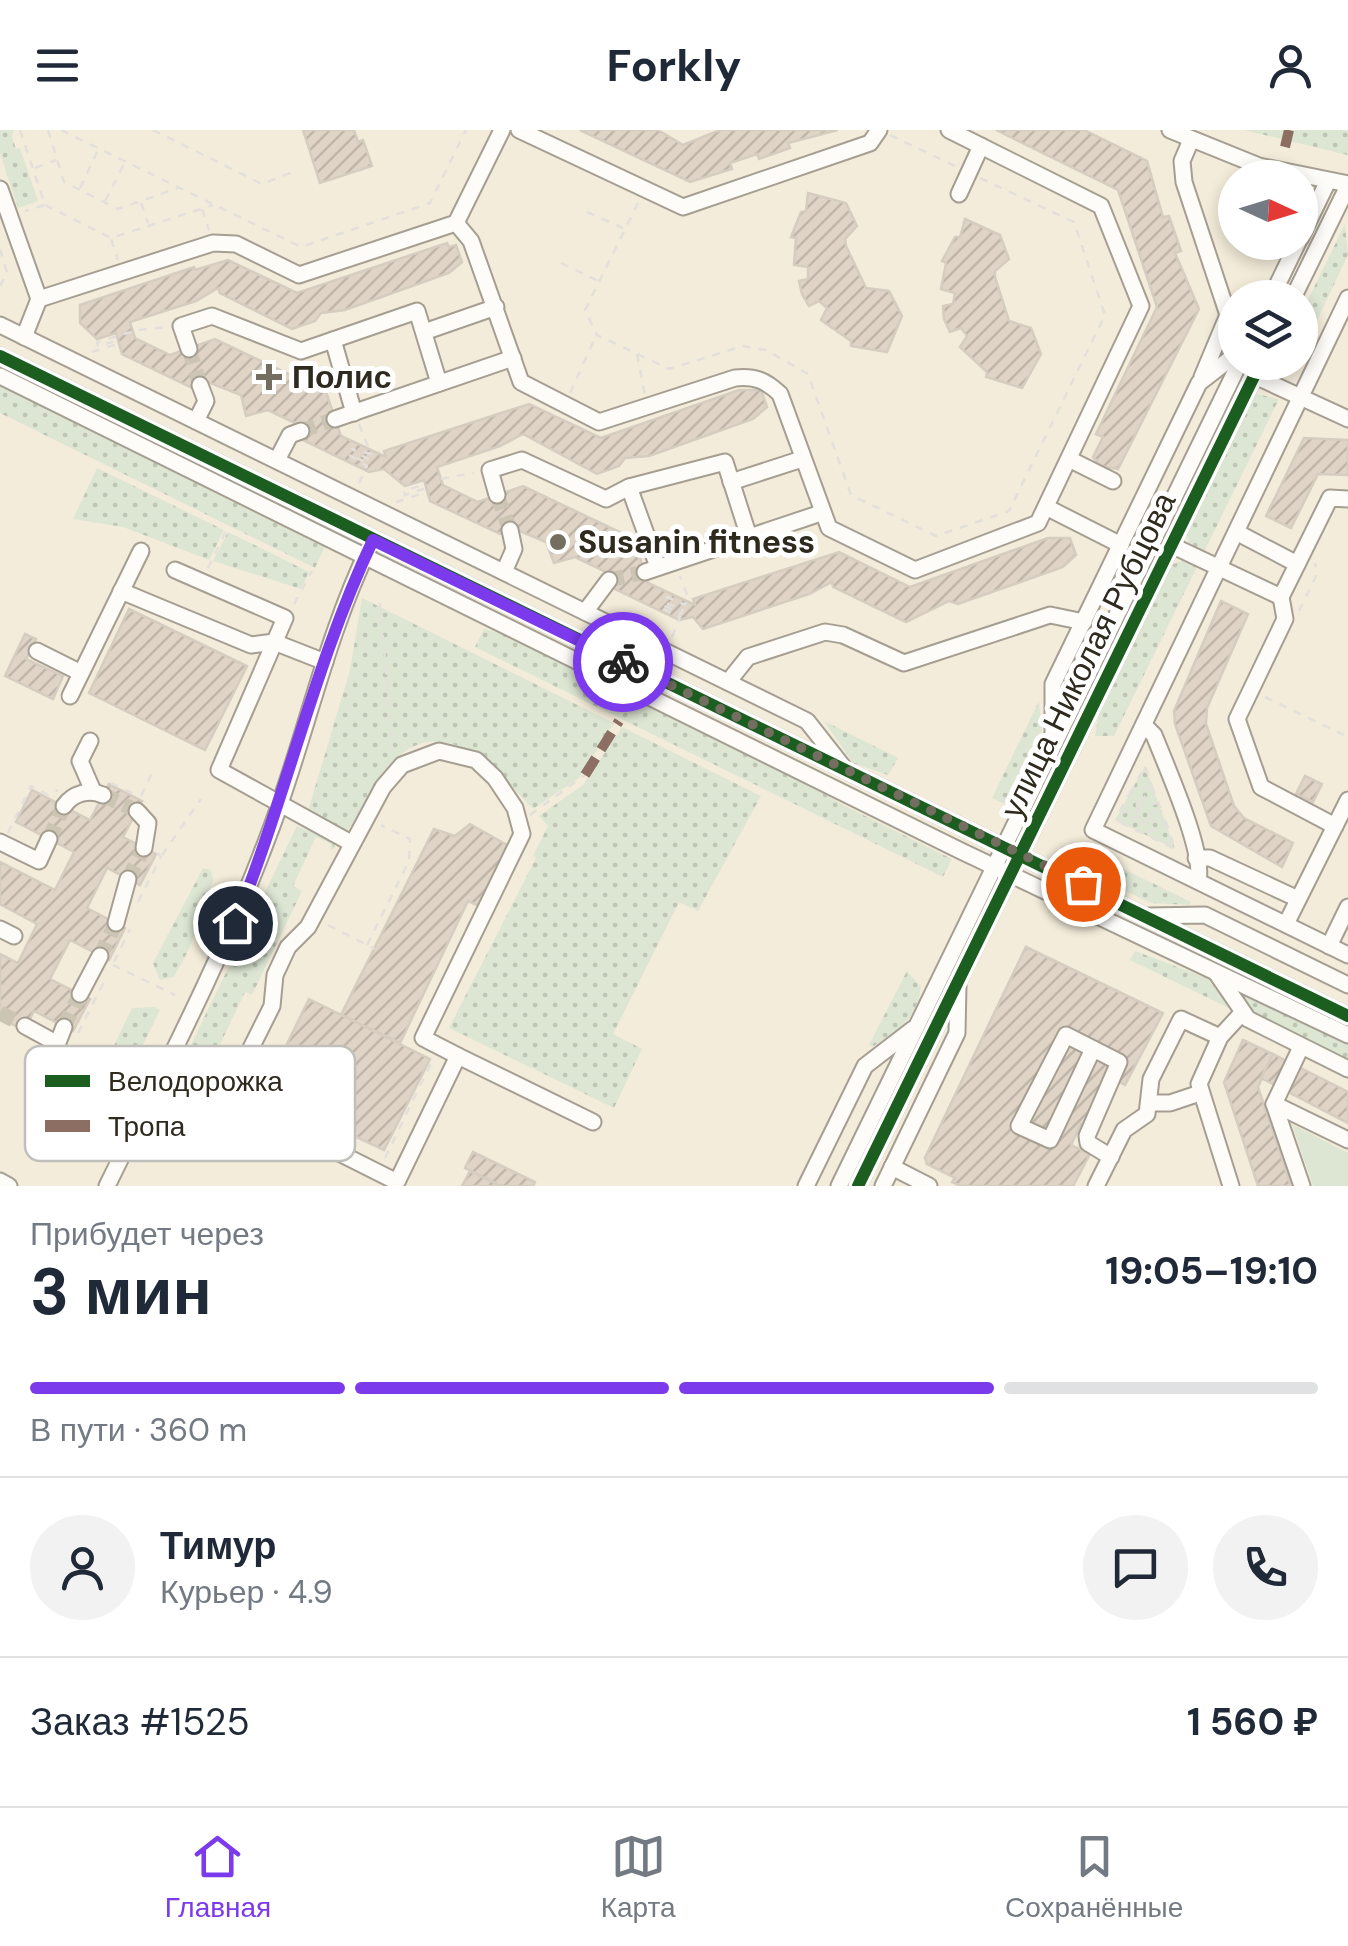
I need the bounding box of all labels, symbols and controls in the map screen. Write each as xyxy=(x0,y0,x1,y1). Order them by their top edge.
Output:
text: Forkly xyxy=(607,36,741,95)
icon: menu xyxy=(30,38,85,93)
icon: person xyxy=(1263,38,1318,93)
north arrow xyxy=(1218,160,1318,260)
map controls xyxy=(1218,160,1318,380)
button: layers xyxy=(1218,280,1318,380)
place label: Полис xyxy=(292,356,392,398)
marker: Полис xyxy=(256,364,282,390)
street label: улица Николая Рубцова xyxy=(991,485,1185,825)
place label: Susanin fitness xyxy=(578,521,815,563)
marker: Susanin fitness xyxy=(547,531,569,553)
courier xyxy=(573,612,673,712)
icon: bike xyxy=(596,635,651,690)
pin xyxy=(1041,842,1126,927)
icon: bag xyxy=(1056,857,1111,912)
pin xyxy=(193,881,278,966)
icon: home xyxy=(208,896,263,951)
legend xyxy=(25,1046,355,1161)
text: Велодорожка xyxy=(108,1063,283,1100)
text: Тропа xyxy=(108,1108,186,1145)
text: Прибудет через xyxy=(30,1213,264,1255)
text: 19:05–19:10 xyxy=(1105,1246,1318,1296)
text: 3 мин xyxy=(30,1250,212,1334)
text: В пути · 360 m xyxy=(30,1409,247,1451)
button: person xyxy=(30,1515,135,1620)
button: chat xyxy=(1083,1515,1188,1620)
button: phone xyxy=(1213,1515,1318,1620)
text: Тимур xyxy=(160,1521,277,1571)
text: Курьер · 4.9 xyxy=(160,1571,333,1613)
text: Заказ #1525 xyxy=(30,1697,250,1747)
text: 1 560 ₽ xyxy=(1187,1697,1318,1747)
tab: Главная xyxy=(165,1829,271,1926)
tab: Карта xyxy=(601,1829,676,1926)
tab: Сохранённые xyxy=(1005,1829,1183,1926)

